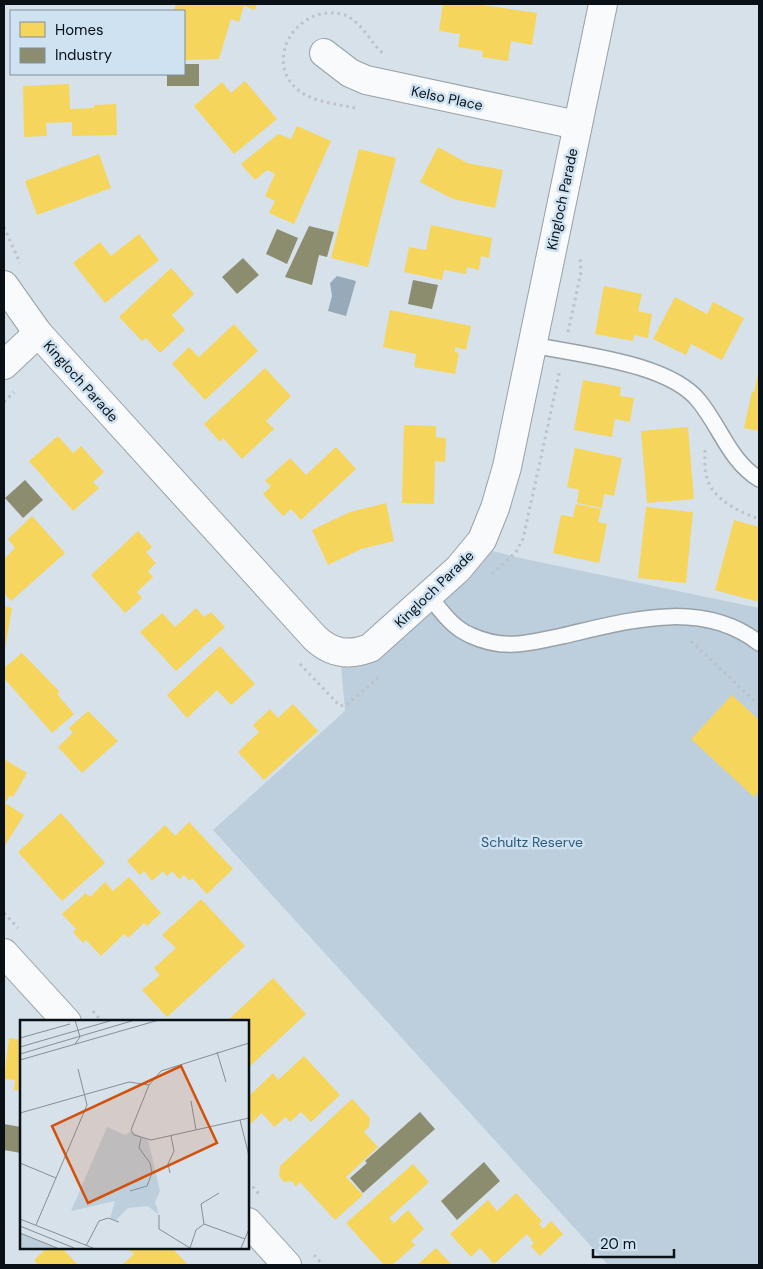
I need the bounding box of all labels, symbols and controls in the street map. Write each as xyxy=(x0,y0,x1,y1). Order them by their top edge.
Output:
legend xyxy=(10,10,185,75)
text: Homes xyxy=(55,20,104,40)
text: Industry xyxy=(55,45,113,65)
street label: Kelso Place xyxy=(410,82,484,114)
street label: Kingloch Parade xyxy=(542,146,582,252)
street label: Kingloch Parade xyxy=(40,337,122,426)
street label: Kingloch Parade xyxy=(391,547,478,631)
park label: Schultz Reserve xyxy=(481,833,583,851)
inset map xyxy=(20,1020,249,1249)
scale bar xyxy=(593,1226,674,1258)
text: 20 m xyxy=(600,1234,636,1254)

